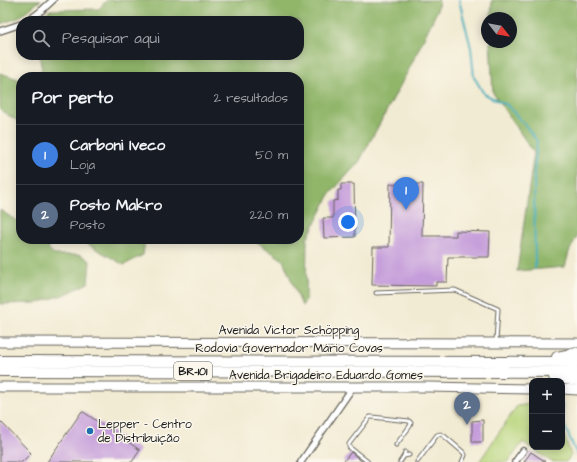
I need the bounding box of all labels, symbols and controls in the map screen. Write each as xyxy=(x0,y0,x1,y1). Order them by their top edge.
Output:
north arrow xyxy=(481,12,517,48)
search box xyxy=(16,16,304,60)
icon: search xyxy=(30,27,52,49)
text: Pesquisar aqui xyxy=(62,28,159,49)
text: Por perto xyxy=(32,86,113,110)
text: 2 resultados xyxy=(214,89,288,107)
text: Carboni Iveco xyxy=(70,135,165,156)
text: 1 xyxy=(44,146,46,164)
text: 50 m xyxy=(255,146,288,164)
text: Loja xyxy=(70,156,95,174)
pin: 1 xyxy=(393,177,419,210)
text: Posto Makro xyxy=(70,195,162,216)
text: 2 xyxy=(41,206,49,224)
text: 220 m xyxy=(250,206,288,224)
your location xyxy=(338,212,358,232)
text: Posto xyxy=(70,216,105,234)
street label: Avenida Victor Schöpping xyxy=(219,322,359,340)
street label: Rodovia Governador Mário Covas xyxy=(195,340,383,357)
road number: BR-101 xyxy=(174,362,212,380)
street label: Avenida Brigadeiro Eduardo Gomes xyxy=(229,367,423,385)
map controls xyxy=(529,378,565,450)
button: + xyxy=(529,378,565,414)
pin: 2 xyxy=(454,392,480,425)
button: − xyxy=(529,414,565,450)
place label: Lepper - Centro de Distribuição xyxy=(98,416,192,447)
marker: Lepper - Centro de Distribuição xyxy=(85,426,95,436)

